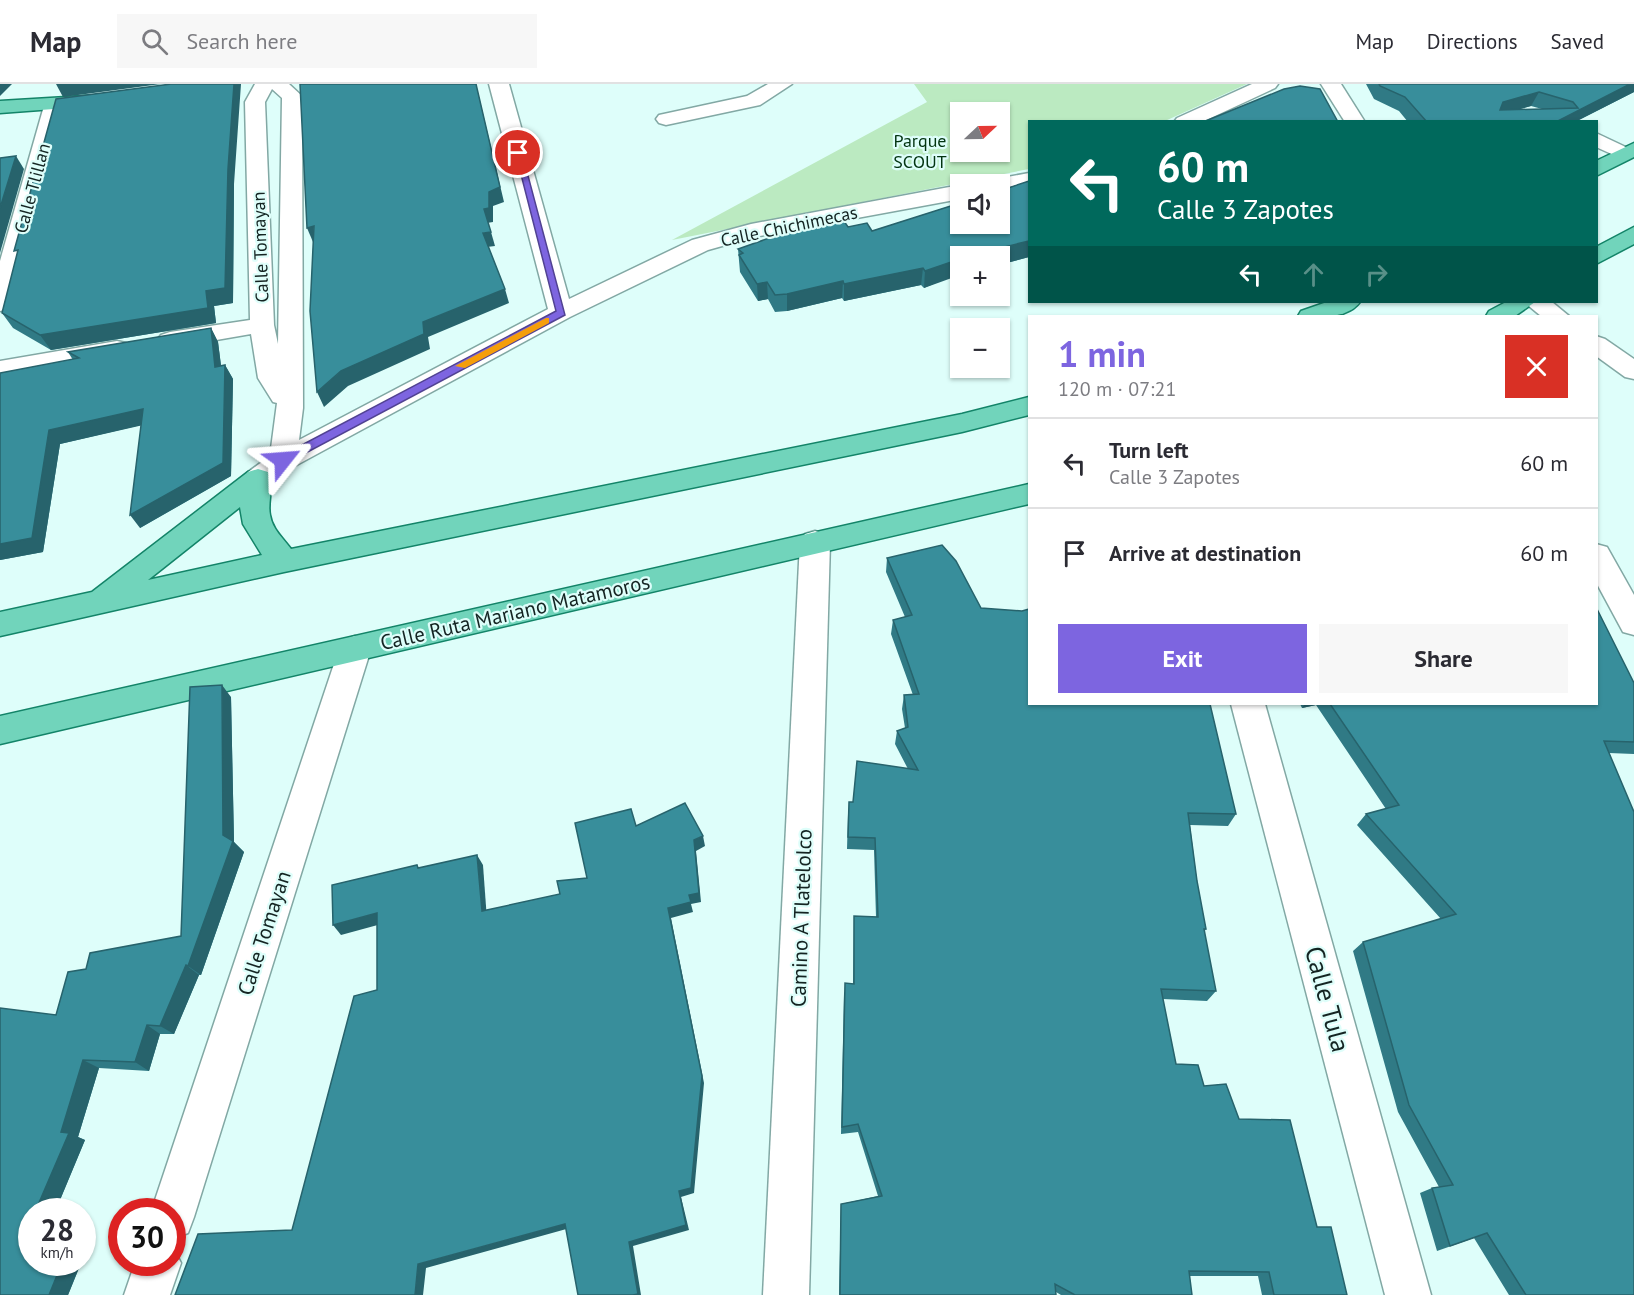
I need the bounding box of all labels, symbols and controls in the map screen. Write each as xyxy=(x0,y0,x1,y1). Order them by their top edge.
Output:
search box xyxy=(117,14,537,68)
text: Map xyxy=(30,23,81,60)
icon: search xyxy=(138,25,171,58)
text: Search here xyxy=(186,27,297,55)
text: Map xyxy=(1355,28,1394,55)
text: Directions xyxy=(1427,28,1518,55)
text: Saved xyxy=(1551,28,1604,55)
north arrow xyxy=(950,102,1010,162)
map controls xyxy=(950,102,1010,378)
pin xyxy=(492,127,543,178)
park label: Parque SCOUT xyxy=(893,129,947,173)
icon: arrive xyxy=(501,136,534,169)
text: 60 m xyxy=(1157,139,1249,194)
street label: Calle Tlillan xyxy=(9,141,55,235)
icon: left xyxy=(1058,144,1136,222)
button: sound xyxy=(950,174,1010,234)
street label: Calle Tomayan xyxy=(247,191,273,303)
text: Calle 3 Zapotes xyxy=(1157,192,1334,226)
street label: Calle Chichimecas xyxy=(718,200,860,252)
button: + xyxy=(950,246,1010,306)
icon: left xyxy=(1234,258,1267,291)
icon: ahead xyxy=(1297,258,1330,291)
icon: right xyxy=(1360,258,1393,291)
button: − xyxy=(950,318,1010,378)
text: 1 min xyxy=(1058,330,1146,377)
button: close xyxy=(1505,335,1568,398)
text: 120 m · 07:21 xyxy=(1058,376,1176,402)
position arrow xyxy=(251,428,315,492)
text: Turn left xyxy=(1109,436,1189,464)
icon: left xyxy=(1058,447,1091,480)
text: 60 m xyxy=(1520,449,1568,477)
text: Calle 3 Zapotes xyxy=(1109,464,1240,490)
icon: arrive xyxy=(1058,537,1091,570)
text: Arrive at destination xyxy=(1109,539,1301,567)
text: 60 m xyxy=(1520,539,1568,567)
street label: Calle Ruta Mariano Matamoros xyxy=(377,568,653,656)
button: Exit xyxy=(1058,624,1307,693)
button: Share xyxy=(1319,624,1568,693)
street label: Camino A Tlatelolco xyxy=(784,828,818,1008)
street label: Calle Tomayan xyxy=(231,867,297,999)
street label: Calle Tula xyxy=(1298,943,1358,1055)
speed limit sign: 30 xyxy=(108,1198,186,1276)
text: 28 xyxy=(40,1210,74,1249)
text: km/h xyxy=(41,1243,73,1262)

